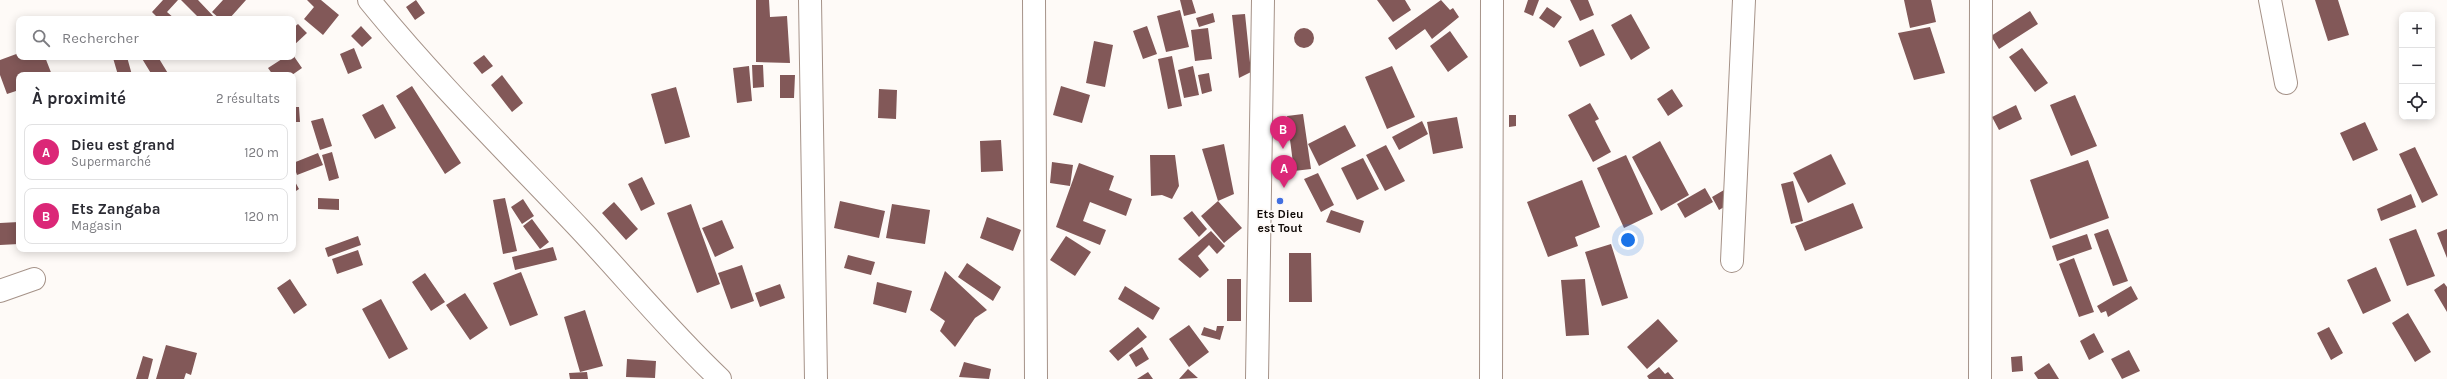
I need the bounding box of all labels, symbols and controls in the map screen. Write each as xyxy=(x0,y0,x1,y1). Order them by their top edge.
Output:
map controls xyxy=(2399,12,2435,120)
button: + xyxy=(2399,12,2435,48)
search box xyxy=(16,16,296,60)
icon: search xyxy=(30,27,52,49)
text: Rechercher xyxy=(62,29,139,47)
button: − xyxy=(2399,48,2435,84)
button: locate xyxy=(2399,84,2435,120)
text: À proximité xyxy=(32,88,126,108)
text: 2 résultats xyxy=(216,91,280,106)
pin: B xyxy=(1270,116,1296,149)
text: Dieu est grand xyxy=(71,136,175,154)
text: A xyxy=(42,145,50,160)
text: 120 m xyxy=(244,145,279,160)
text: Supermarché xyxy=(71,154,151,169)
pin: A xyxy=(1271,155,1297,188)
marker: Ets Dieu est Tout xyxy=(1275,196,1285,206)
text: Ets Zangaba xyxy=(71,200,160,218)
place label: Ets Dieu est Tout xyxy=(1256,207,1304,235)
text: B xyxy=(42,209,50,224)
text: 120 m xyxy=(244,209,279,224)
text: Magasin xyxy=(71,218,122,233)
your location xyxy=(1618,230,1638,250)

